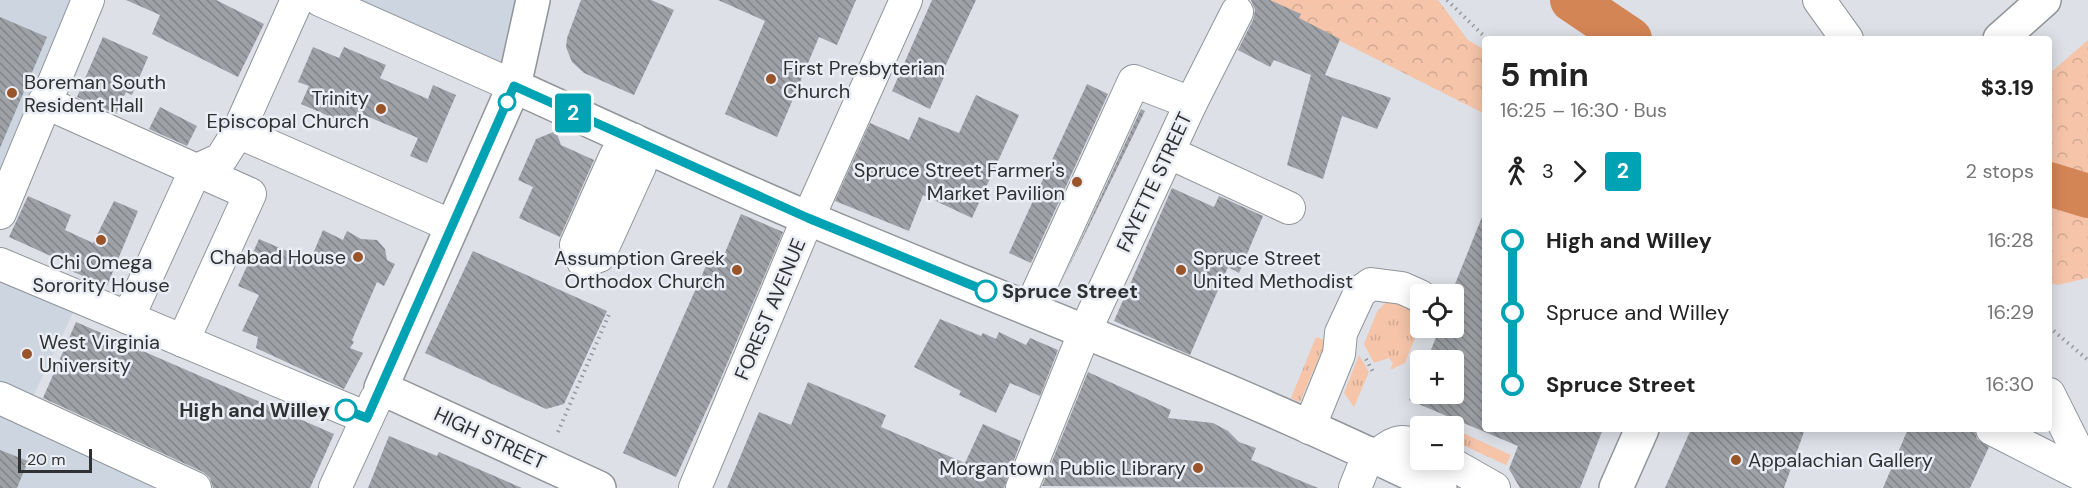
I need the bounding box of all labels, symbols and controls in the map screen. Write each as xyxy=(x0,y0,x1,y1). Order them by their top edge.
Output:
text: 5 min xyxy=(1500,53,1589,96)
place label: First Presbyterian Church xyxy=(783,55,945,104)
place label: Boreman South Resident Hall xyxy=(24,69,166,118)
marker: First Presbyterian Church xyxy=(764,72,778,86)
text: $3.19 xyxy=(1981,73,2034,102)
place label: Trinity Episcopal Church xyxy=(207,85,369,134)
marker: Boreman South Resident Hall xyxy=(5,86,19,100)
unlabelled marker xyxy=(498,93,516,111)
line badge: 2 xyxy=(554,94,592,132)
text: 16:25 – 16:30 · Bus xyxy=(1500,97,1667,123)
text: 2 xyxy=(567,99,579,127)
marker: Trinity Episcopal Church xyxy=(374,102,388,116)
street label: FAYETTE STREET xyxy=(1110,108,1198,256)
icon: walk xyxy=(1500,155,1533,188)
icon: forward xyxy=(1563,155,1596,188)
place label: Spruce Street Farmer's Market Pavilion xyxy=(854,157,1065,206)
text: 2 xyxy=(1617,157,1629,185)
text: 3 xyxy=(1542,158,1554,184)
text: 2 stops xyxy=(1966,158,2034,184)
marker: Spruce Street Farmer's Market Pavilion xyxy=(1070,175,1084,189)
text: High and Willey xyxy=(1546,226,1712,255)
text: 16:28 xyxy=(1988,227,2034,253)
marker: Chi Omega Sorority House xyxy=(94,233,108,247)
street label: FOREST AVENUE xyxy=(728,234,812,384)
place label: Chabad House xyxy=(210,244,346,270)
place label: Assumption Greek Orthodox Church xyxy=(554,245,725,294)
place label: Spruce Street United Methodist xyxy=(1193,245,1353,294)
place label: Chi Omega Sorority House xyxy=(32,249,170,298)
marker: Chabad House xyxy=(351,250,365,264)
marker: Assumption Greek Orthodox Church xyxy=(730,263,744,277)
marker: Spruce Street United Methodist xyxy=(1174,263,1188,277)
place label: Spruce Street xyxy=(1002,278,1138,304)
marker: Spruce Street xyxy=(975,280,997,302)
map controls xyxy=(1410,284,1464,470)
button: locate xyxy=(1410,284,1464,338)
text: Spruce and Willey xyxy=(1546,298,1729,327)
text: 16:29 xyxy=(1987,299,2034,325)
place label: West Virginia University xyxy=(39,329,160,378)
marker: West Virginia University xyxy=(20,347,34,361)
button: + xyxy=(1410,350,1464,404)
text: Spruce Street xyxy=(1546,370,1696,399)
text: 16:30 xyxy=(1986,371,2034,397)
place label: High and Willey xyxy=(179,397,330,423)
marker: High and Willey xyxy=(335,399,357,421)
street label: HIGH STREET xyxy=(430,401,550,475)
button: − xyxy=(1410,416,1464,470)
scale bar xyxy=(18,446,92,474)
place label: Appalachian Gallery xyxy=(1748,447,1933,473)
text: 20 m xyxy=(27,449,66,470)
marker: Appalachian Gallery xyxy=(1729,453,1743,467)
place label: Morgantown Public Library xyxy=(939,455,1186,481)
marker: Morgantown Public Library xyxy=(1191,461,1205,475)

